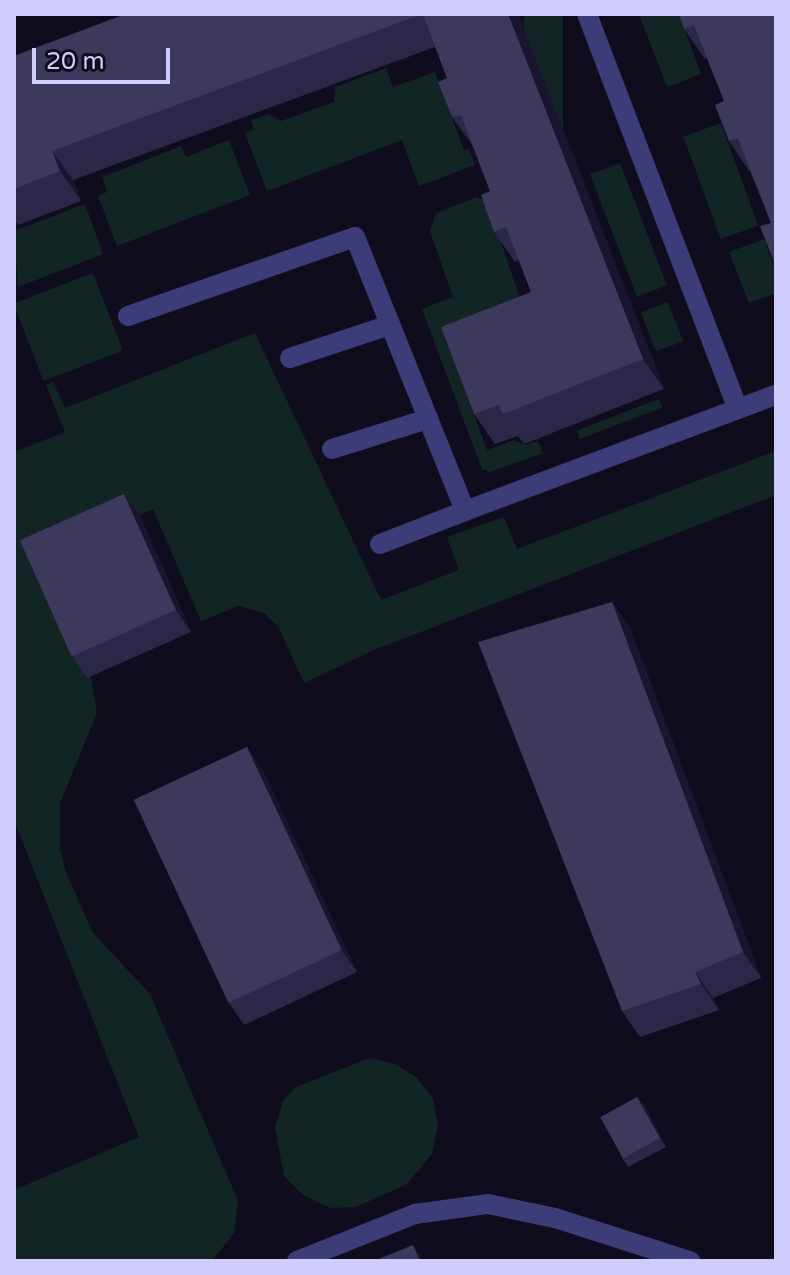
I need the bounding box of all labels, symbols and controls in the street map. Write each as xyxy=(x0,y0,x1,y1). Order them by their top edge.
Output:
scale bar xyxy=(36,32,174,82)
text: 20 m xyxy=(46,47,104,76)

